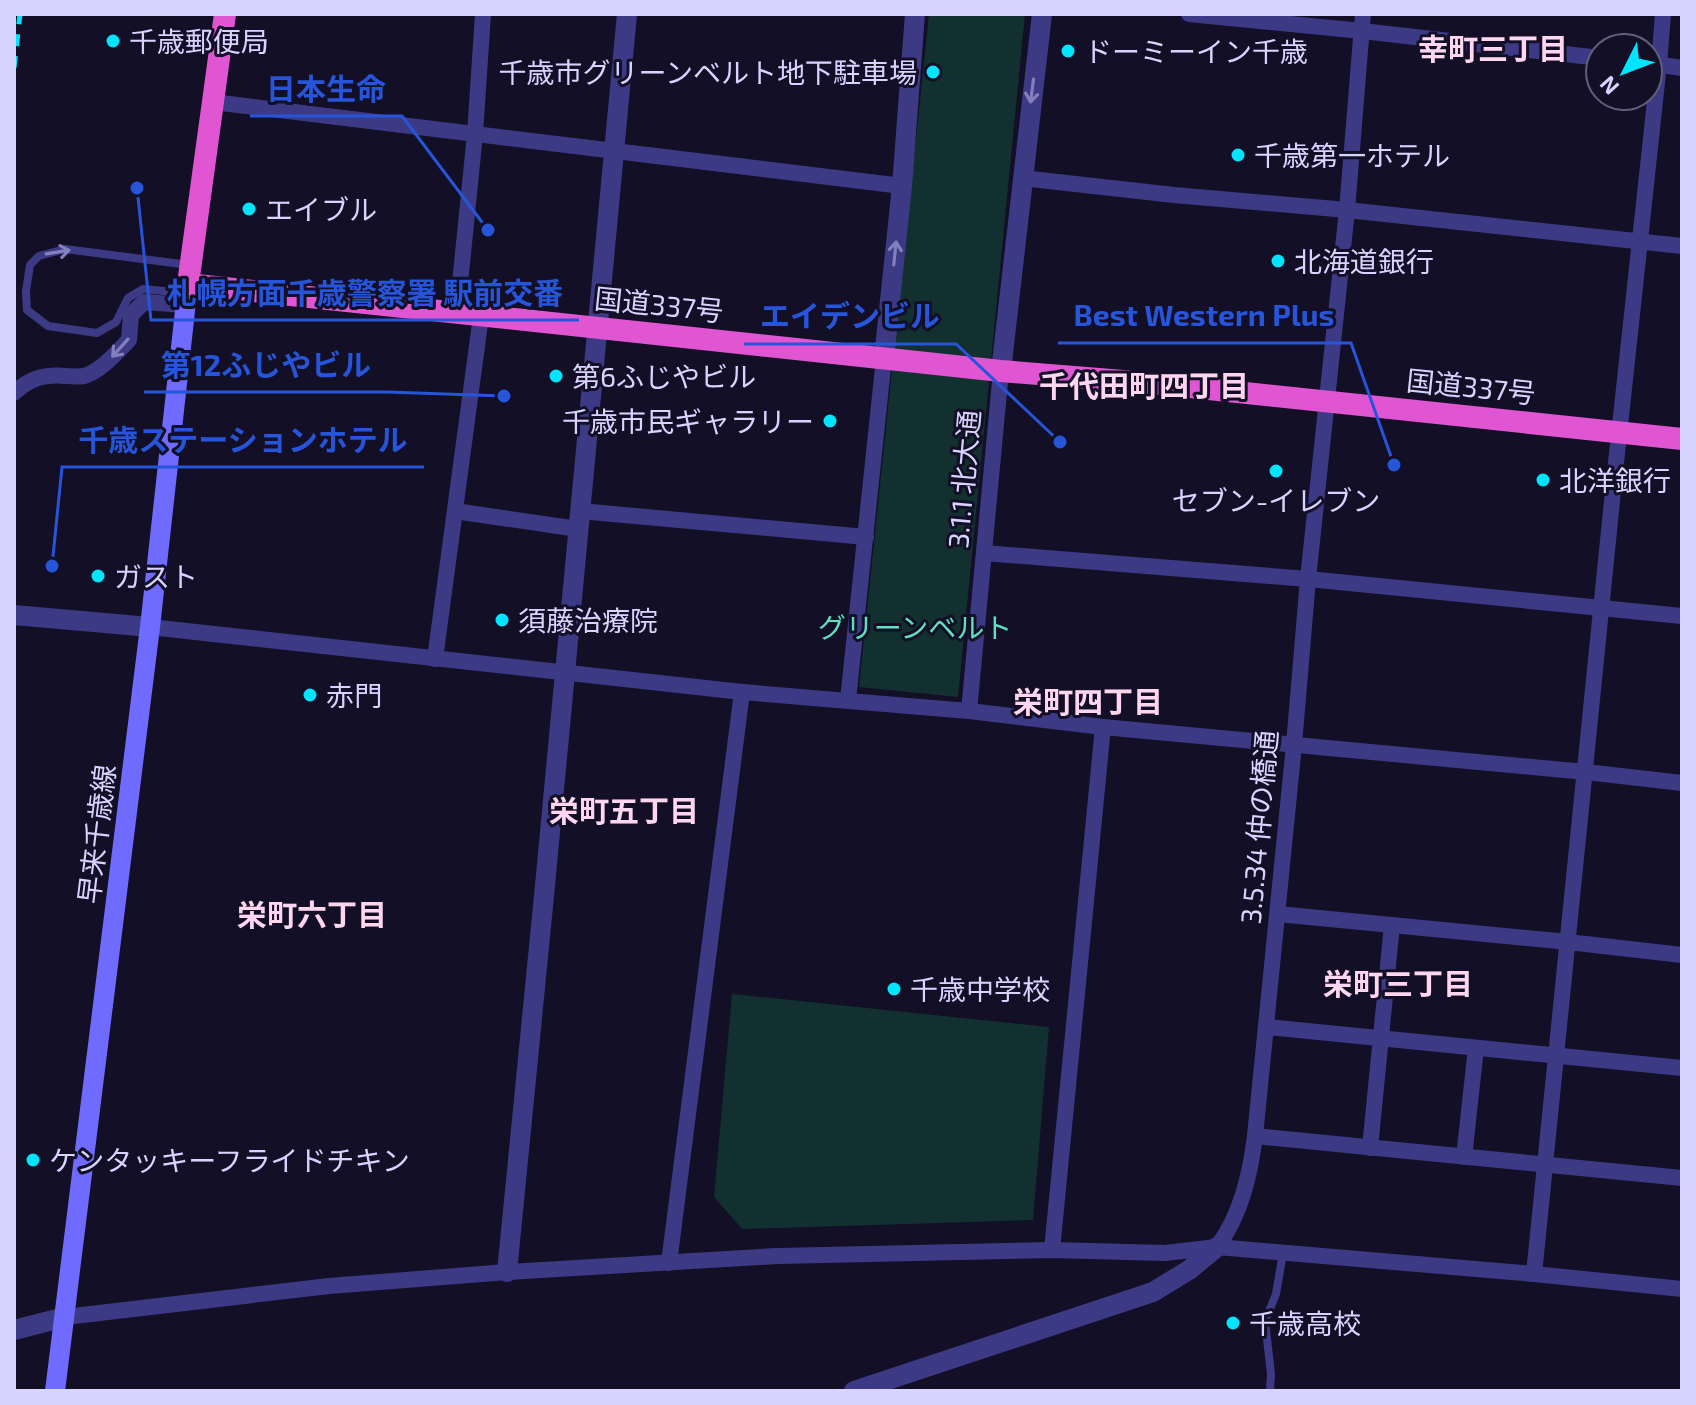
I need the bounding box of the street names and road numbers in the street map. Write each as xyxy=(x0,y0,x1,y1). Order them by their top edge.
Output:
street label: 国道337号 xyxy=(593,280,725,328)
street label: 国道337号 xyxy=(1405,362,1537,410)
street label: 3.1.1 北大通 xyxy=(940,409,986,549)
street label: 3.5.34 仲の橋通 xyxy=(1233,729,1283,925)
street label: 早来千歳線 xyxy=(71,762,121,906)

